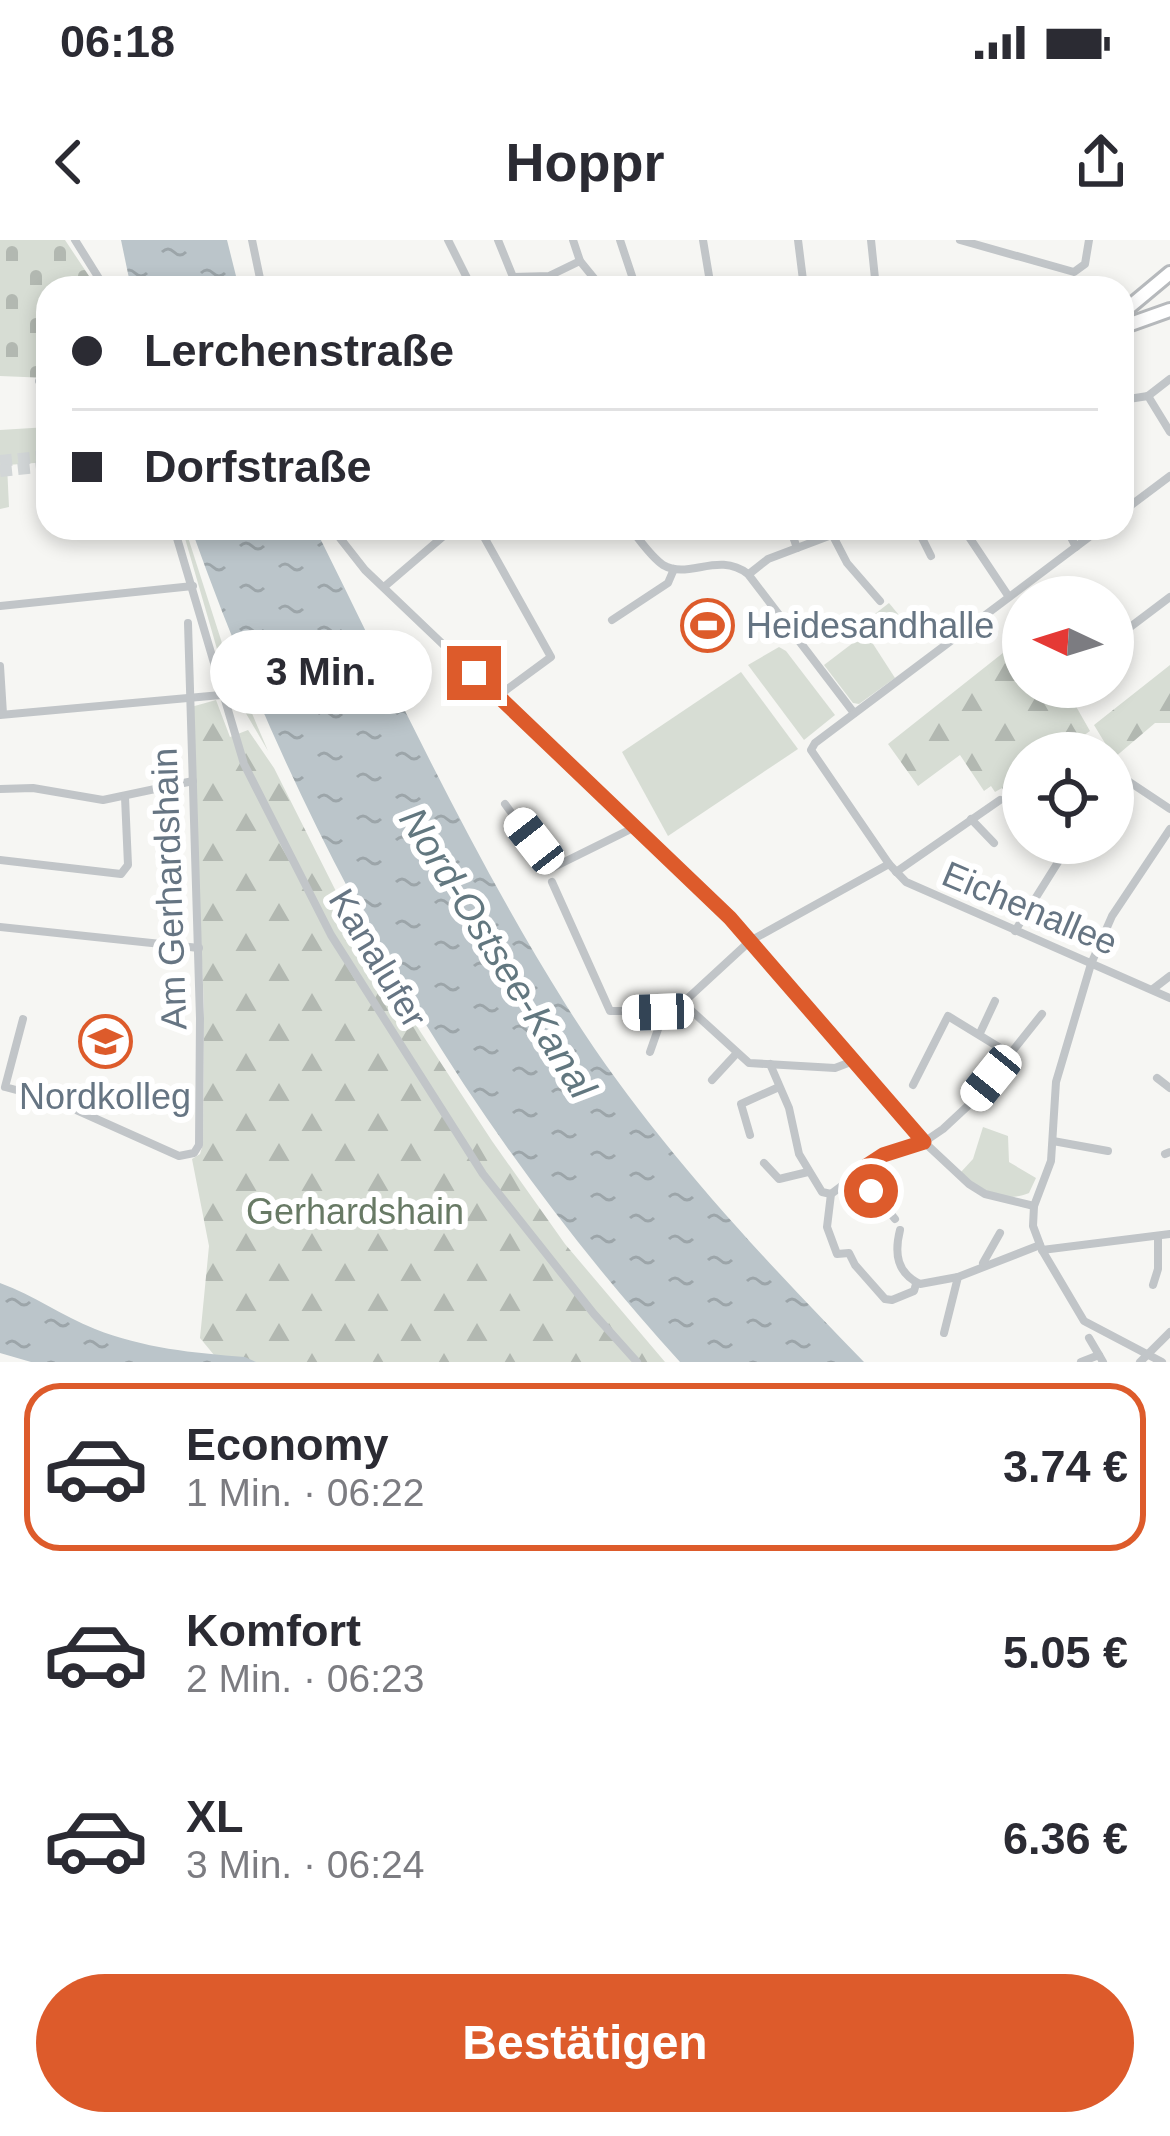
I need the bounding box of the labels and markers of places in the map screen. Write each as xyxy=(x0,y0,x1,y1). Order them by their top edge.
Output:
sports icon: Heidesandhalle xyxy=(679,597,735,653)
place label: Heidesandhalle xyxy=(746,605,994,646)
school or university icon: Nordkolleg xyxy=(77,1013,133,1069)
place label: Nordkolleg xyxy=(19,1076,191,1117)

